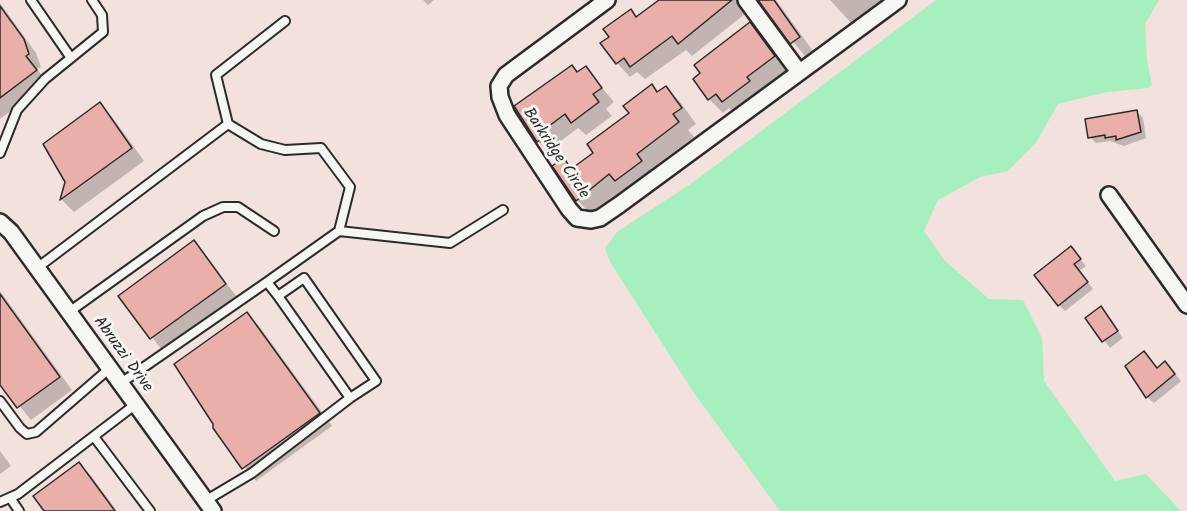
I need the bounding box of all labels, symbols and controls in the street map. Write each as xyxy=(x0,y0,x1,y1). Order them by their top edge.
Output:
street label: Barkridge Circle xyxy=(517,105,593,203)
street label: Abruzzi Drive xyxy=(88,313,156,397)

